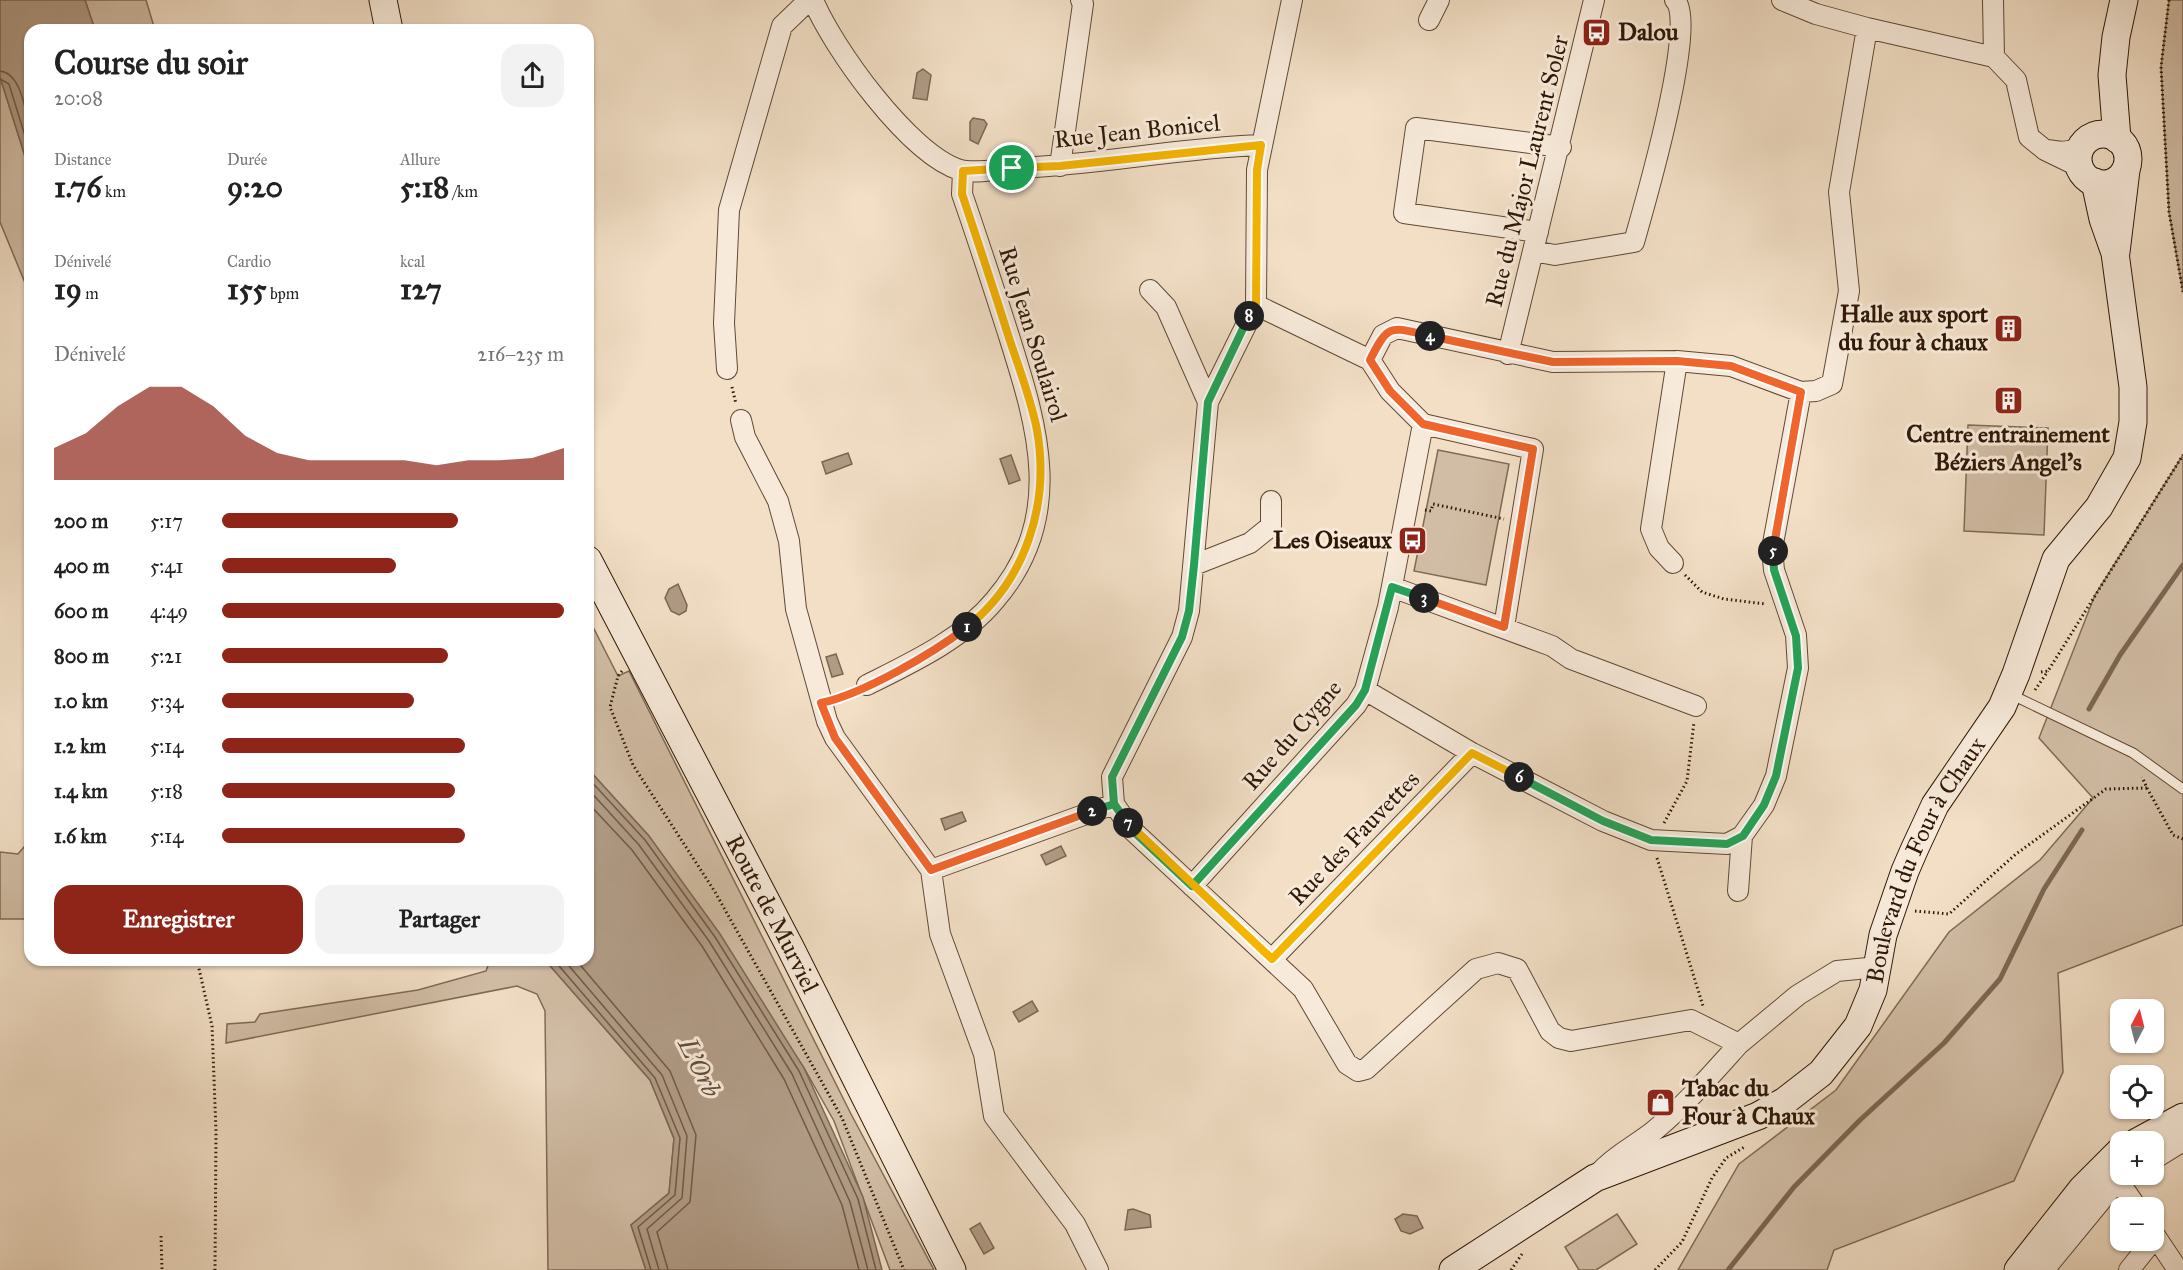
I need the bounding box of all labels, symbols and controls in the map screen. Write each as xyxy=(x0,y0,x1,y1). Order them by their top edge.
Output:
bus stop icon: Dalou xyxy=(1581,16,1613,48)
place label: Dalou xyxy=(1618,17,1679,47)
street label: Rue du Major Laurent Soler xyxy=(1479,32,1575,310)
text: Course du soir xyxy=(54,43,248,83)
button: share xyxy=(501,44,564,107)
text: 20:08 xyxy=(54,86,103,110)
street label: Rue Jean Bonicel xyxy=(1053,107,1222,155)
pin xyxy=(986,142,1037,193)
text: Distance xyxy=(54,150,111,169)
text: Durée xyxy=(227,150,267,169)
text: Allure xyxy=(400,150,440,169)
icon: arrive xyxy=(995,151,1028,184)
text: 1.76 xyxy=(54,169,102,205)
text: 9:20 xyxy=(227,169,283,205)
text: 5:18 xyxy=(400,169,449,205)
text: km xyxy=(102,182,126,201)
text: /km xyxy=(449,182,478,201)
street label: Rue Jean Soulairol xyxy=(992,243,1074,426)
text: Dénivelé xyxy=(54,252,111,271)
text: Cardio xyxy=(227,252,271,271)
text: kcal xyxy=(400,252,425,271)
text: 19 xyxy=(54,271,82,307)
text: 155 xyxy=(227,271,267,307)
text: 127 xyxy=(400,271,442,307)
text: m xyxy=(82,284,99,303)
text: bpm xyxy=(267,284,299,303)
place label: Halle aux sport du four à chaux xyxy=(1839,299,1988,357)
pin: 8 xyxy=(1234,301,1264,331)
text: 8 xyxy=(1245,306,1253,325)
building icon: Halle aux sport du four à chaux xyxy=(1993,312,2025,344)
pin: 4 xyxy=(1415,321,1445,351)
text: 4 xyxy=(1426,326,1434,345)
text: Dénivelé xyxy=(54,342,126,366)
text: 216–235 m xyxy=(477,342,564,366)
building icon: Centre entrainement Béziers Angel's xyxy=(1992,385,2024,417)
place label: Centre entrainement Béziers Angel's xyxy=(1906,419,2110,477)
text: 200 m xyxy=(54,509,108,533)
text: 5:17 xyxy=(150,509,183,533)
bus stop icon: Les Oiseaux xyxy=(1397,524,1429,556)
place label: Les Oiseaux xyxy=(1273,525,1392,555)
pin: 5 xyxy=(1758,536,1788,566)
text: 5 xyxy=(1769,541,1777,560)
text: 400 m xyxy=(54,554,110,578)
text: 5:41 xyxy=(150,554,183,578)
pin: 3 xyxy=(1409,583,1439,613)
text: 3 xyxy=(1421,588,1427,607)
text: 600 m xyxy=(54,599,109,623)
text: 4:49 xyxy=(150,599,188,623)
pin: 1 xyxy=(952,612,982,642)
text: 1 xyxy=(964,617,970,636)
text: 800 m xyxy=(54,644,109,668)
text: 5:21 xyxy=(150,644,182,668)
street label: Rue du Cygne xyxy=(1236,674,1348,796)
text: 1.0 km xyxy=(54,689,108,713)
text: 5:34 xyxy=(150,689,183,713)
street label: Boulevard du Four à Chaux xyxy=(1860,731,1992,986)
text: 1.2 km xyxy=(54,734,106,758)
text: 5:14 xyxy=(150,734,183,758)
pin: 6 xyxy=(1504,762,1534,792)
street label: Rue des Fauvettes xyxy=(1282,764,1426,912)
text: 6 xyxy=(1515,767,1523,786)
text: 1.4 km xyxy=(54,779,108,803)
text: 5:18 xyxy=(150,779,183,803)
pin: 2 xyxy=(1077,796,1107,826)
text: 2 xyxy=(1088,801,1096,820)
pin: 7 xyxy=(1113,808,1143,838)
text: 7 xyxy=(1124,813,1132,832)
text: 1.6 km xyxy=(54,824,107,848)
text: 5:14 xyxy=(150,824,183,848)
street label: Route de Murviel xyxy=(719,830,826,998)
button: Enregistrer xyxy=(54,885,303,954)
button: Partager xyxy=(315,885,564,954)
north arrow xyxy=(2110,999,2164,1053)
map controls xyxy=(2110,999,2164,1251)
water label: L'Orb xyxy=(671,1031,729,1103)
button: locate xyxy=(2110,1065,2164,1119)
place label: Tabac du Four à Chaux xyxy=(1681,1073,1815,1131)
shop icon: Tabac du Four à Chaux xyxy=(1645,1086,1677,1118)
button: + xyxy=(2110,1131,2164,1185)
button: − xyxy=(2110,1197,2164,1251)

